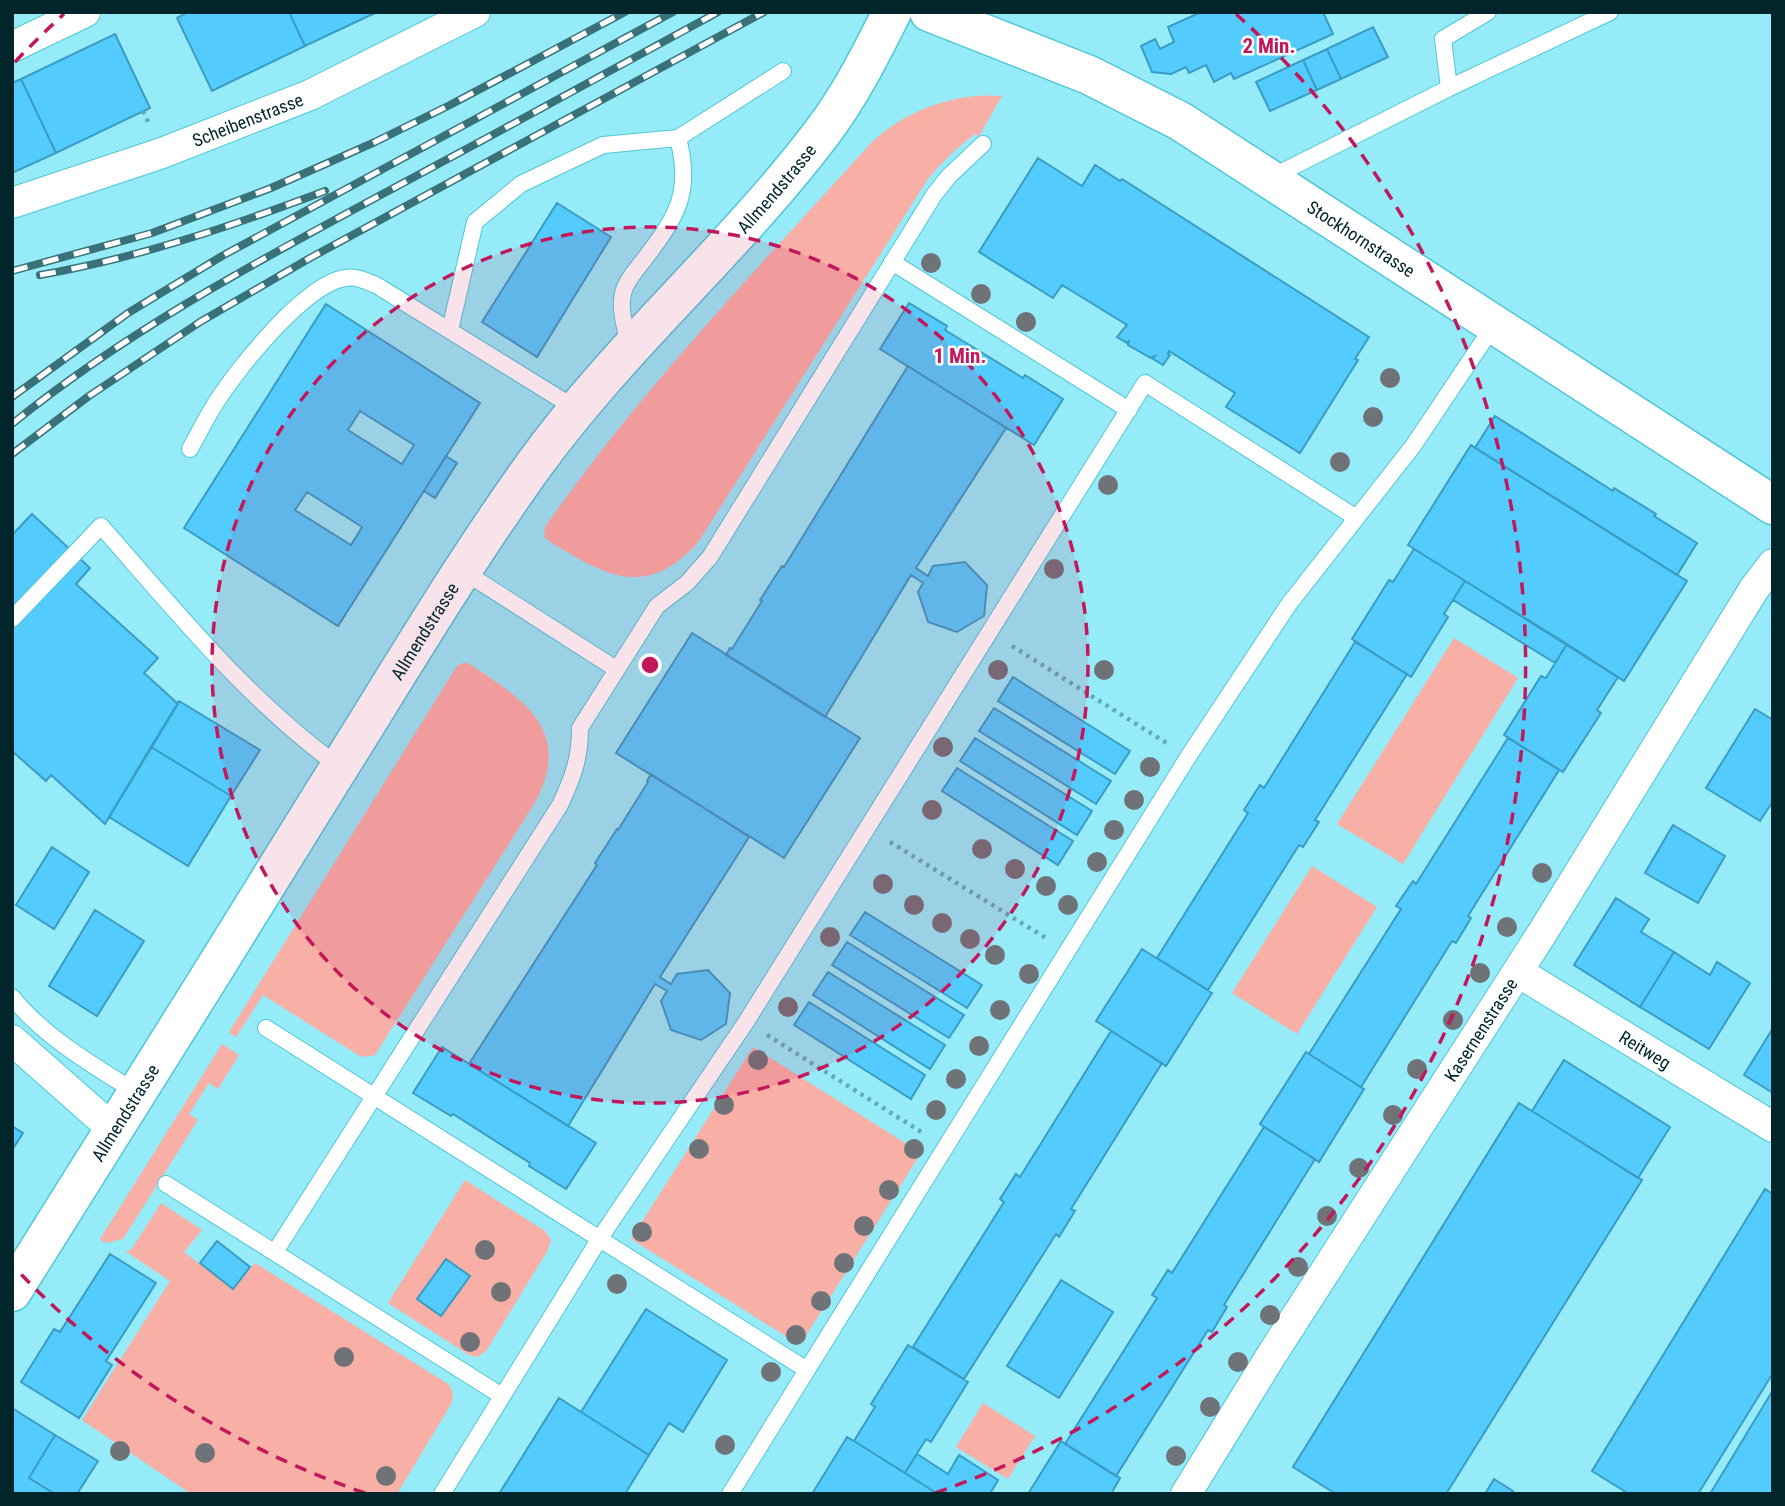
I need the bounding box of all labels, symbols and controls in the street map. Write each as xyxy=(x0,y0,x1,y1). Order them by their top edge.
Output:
text: 2 Min. xyxy=(1242,34,1296,58)
street label: Scheibenstrasse xyxy=(189,88,306,151)
street label: Allmendstrasse xyxy=(732,140,820,237)
street label: Stockhornstrasse xyxy=(1304,196,1419,281)
text: 1 Min. xyxy=(933,344,987,368)
street label: Allmendstrasse xyxy=(386,579,462,683)
centre of rings xyxy=(638,653,662,677)
street label: Kasernenstrasse xyxy=(1440,974,1521,1085)
street label: Reitweg xyxy=(1616,1026,1675,1073)
street label: Allmendstrasse xyxy=(87,1060,163,1165)

